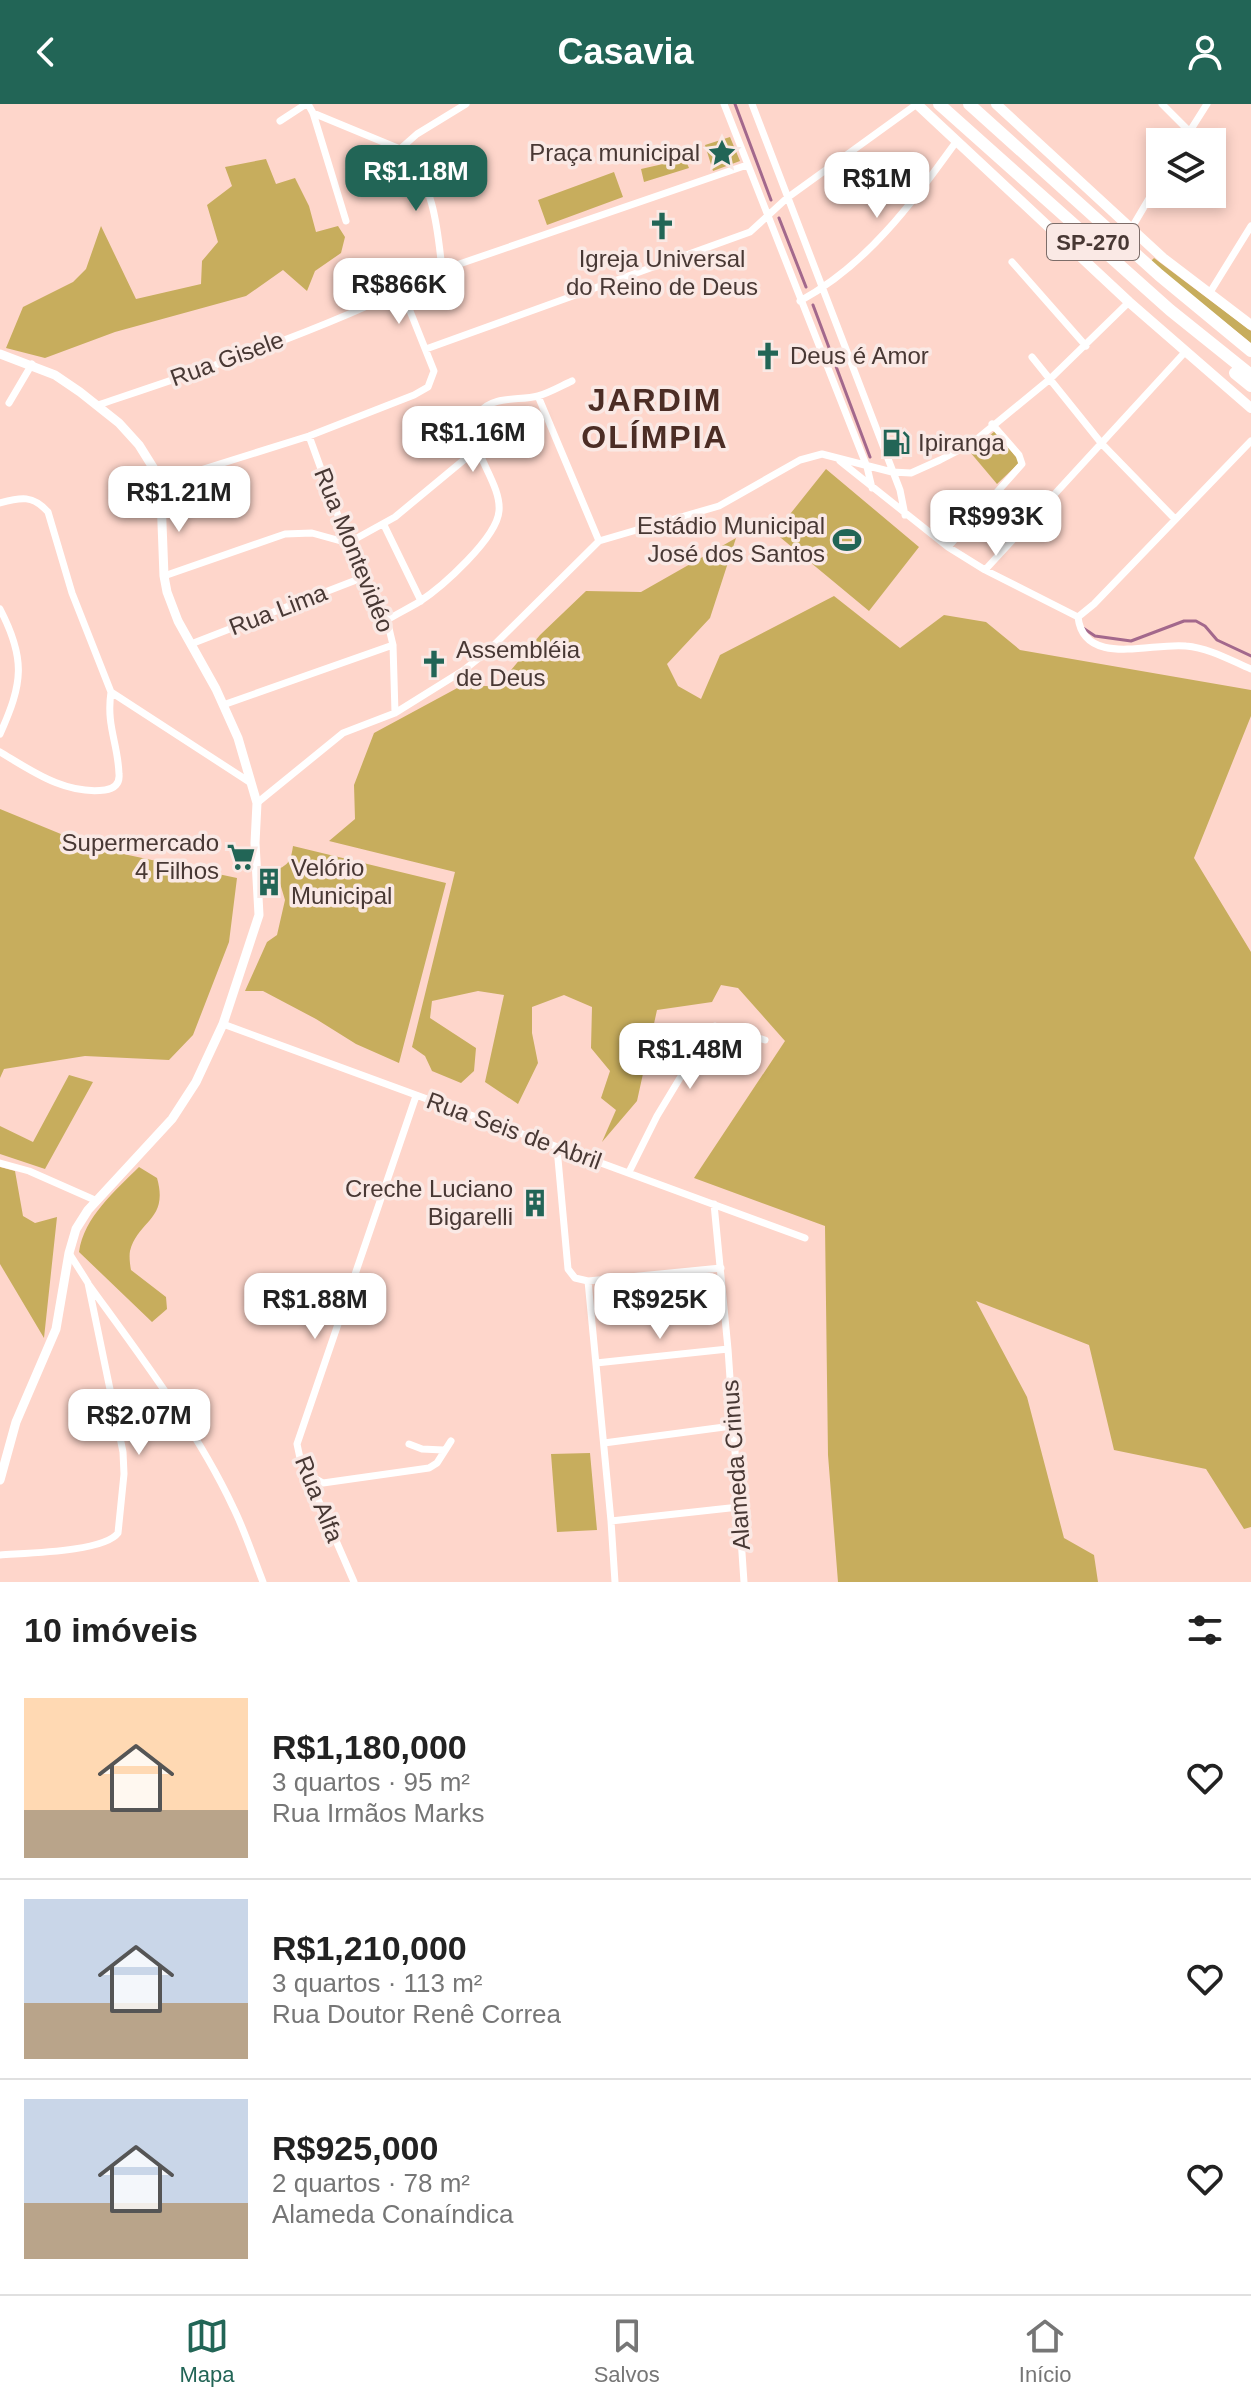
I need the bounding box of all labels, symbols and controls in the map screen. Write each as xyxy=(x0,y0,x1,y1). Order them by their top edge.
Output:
icon: back xyxy=(24,30,68,74)
icon: person xyxy=(1183,30,1227,74)
text: Casavia xyxy=(557,31,694,72)
map controls xyxy=(1146,128,1226,208)
button: layers xyxy=(1146,128,1226,208)
place icon: Praça municipal xyxy=(707,138,737,168)
place label: Praça municipal xyxy=(529,139,700,166)
pin: R$1.18M xyxy=(342,145,490,213)
pin: R$1M xyxy=(830,152,924,220)
text: R$1.18M xyxy=(363,156,469,186)
text: R$1M xyxy=(842,163,912,193)
church icon: Igreja Universal do Reino de Deus xyxy=(647,211,677,241)
road number: SP-270 xyxy=(1047,224,1139,260)
place label: Igreja Universal do Reino de Deus xyxy=(566,245,758,300)
pin: R$866K xyxy=(334,258,464,326)
text: R$866K xyxy=(351,269,447,299)
street label: Rua Gisele xyxy=(166,326,287,392)
church icon: Deus é Amor xyxy=(753,341,783,371)
place label: Deus é Amor xyxy=(790,342,929,369)
district label: JARDIM OLÍMPIA xyxy=(581,382,729,455)
pin: R$1.16M xyxy=(399,406,547,474)
text: R$1.16M xyxy=(420,417,526,447)
fuel station icon: Ipiranga xyxy=(881,428,911,458)
place label: Ipiranga xyxy=(918,429,1005,456)
street label: Rua Montevidéo xyxy=(309,464,400,636)
pin: R$1.21M xyxy=(105,466,253,534)
text: R$1.21M xyxy=(126,477,232,507)
pin: R$993K xyxy=(931,490,1061,558)
text: R$993K xyxy=(948,501,1044,531)
place label: Estádio Municipal José dos Santos xyxy=(637,512,825,567)
sports icon: Estádio Municipal José dos Santos xyxy=(832,525,862,555)
street label: Rua Lima xyxy=(225,578,331,641)
place label: Assembléia de Deus xyxy=(456,636,581,691)
church icon: Assembléia de Deus xyxy=(419,649,449,679)
place label: Supermercado 4 Filhos xyxy=(62,829,219,884)
supermarket icon: Supermercado 4 Filhos xyxy=(226,842,256,872)
place label: Velório Municipal xyxy=(291,854,392,909)
building icon: Velório Municipal xyxy=(254,867,284,897)
pin: R$1.48M xyxy=(616,1023,764,1091)
text: R$1.48M xyxy=(637,1034,743,1064)
street label: Rua Seis de Abril xyxy=(423,1086,605,1175)
place label: Creche Luciano Bigarelli xyxy=(345,1175,513,1230)
building icon: Creche Luciano Bigarelli xyxy=(520,1188,550,1218)
pin: R$1.88M xyxy=(241,1273,389,1341)
pin: R$925K xyxy=(595,1273,725,1341)
text: R$1.88M xyxy=(262,1284,368,1314)
text: R$925K xyxy=(612,1284,708,1314)
street label: Alameda Crinus xyxy=(716,1379,755,1551)
pin: R$2.07M xyxy=(65,1389,213,1457)
text: R$2.07M xyxy=(86,1400,192,1430)
street label: Rua Alfa xyxy=(290,1452,349,1547)
icon: filters xyxy=(1183,1608,1227,1652)
text: 10 imóveis xyxy=(24,1611,198,1649)
text: R$1,180,000 xyxy=(272,1728,467,1766)
icon: home xyxy=(88,1730,184,1826)
icon: heart xyxy=(1183,1756,1227,1800)
text: 3 quartos · 95 m² xyxy=(272,1767,470,1797)
text: Rua Irmãos Marks xyxy=(272,1798,484,1828)
text: R$1,210,000 xyxy=(272,1929,467,1967)
icon: home xyxy=(88,1931,184,2027)
icon: heart xyxy=(1183,1957,1227,2001)
text: 3 quartos · 113 m² xyxy=(272,1968,483,1998)
text: Rua Doutor Renê Correa xyxy=(272,1999,561,2029)
text: R$925,000 xyxy=(272,2129,438,2167)
icon: home xyxy=(88,2131,184,2227)
icon: heart xyxy=(1183,2157,1227,2201)
text: 2 quartos · 78 m² xyxy=(272,2168,470,2198)
text: Alameda Conaíndica xyxy=(272,2199,513,2229)
tab: Mapa xyxy=(180,2314,235,2388)
tab: Salvos xyxy=(594,2314,660,2388)
tab: Início xyxy=(1019,2314,1071,2388)

